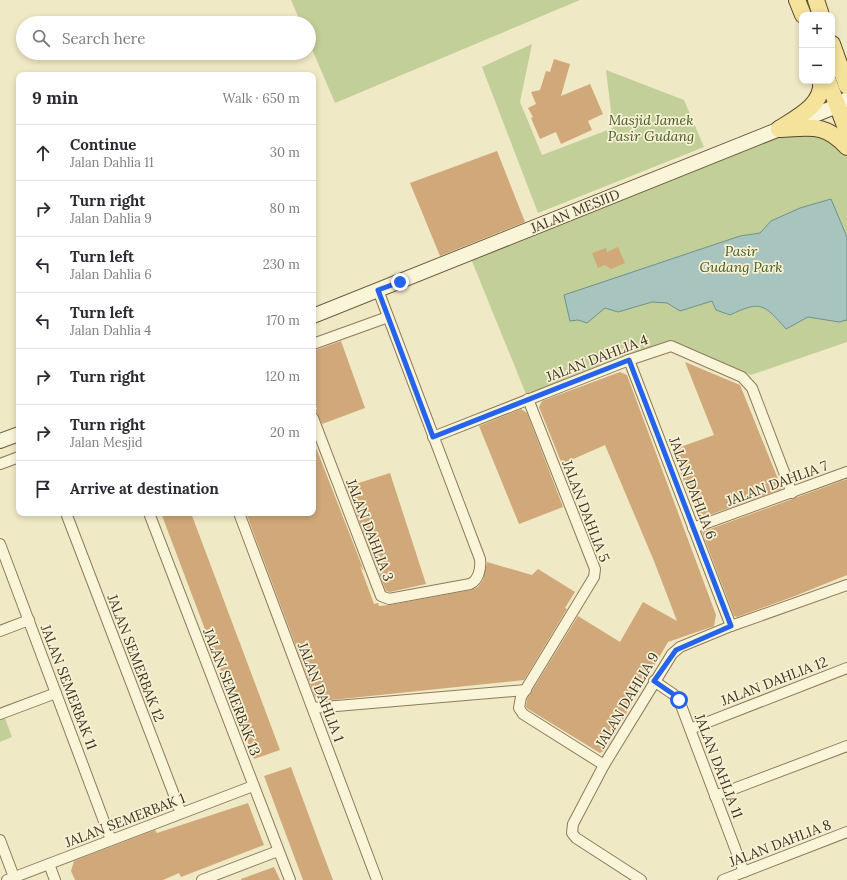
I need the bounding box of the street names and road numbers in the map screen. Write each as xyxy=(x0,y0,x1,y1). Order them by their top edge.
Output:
street label: JALAN MESJID xyxy=(527,185,622,237)
street label: JALAN DAHLIA 4 xyxy=(543,330,651,386)
street label: JALAN DAHLIA 6 xyxy=(665,433,721,542)
street label: JALAN DAHLIA 7 xyxy=(723,456,831,510)
street label: JALAN DAHLIA 5 xyxy=(558,457,614,565)
street label: JALAN DAHLIA 3 xyxy=(342,475,398,584)
street label: JALAN SEMERBAK 12 xyxy=(103,591,169,724)
street label: JALAN SEMERBAK 11 xyxy=(36,621,101,752)
street label: JALAN SEMERBAK 13 xyxy=(199,625,265,759)
street label: JALAN DAHLIA 1 xyxy=(293,639,348,744)
street label: JALAN DAHLIA 9 xyxy=(591,649,663,752)
street label: JALAN DAHLIA 12 xyxy=(717,652,830,710)
street label: JALAN DAHLIA 11 xyxy=(690,710,747,821)
street label: JALAN SEMERBAK 1 xyxy=(61,789,188,852)
street label: JALAN DAHLIA 8 xyxy=(725,815,834,871)

